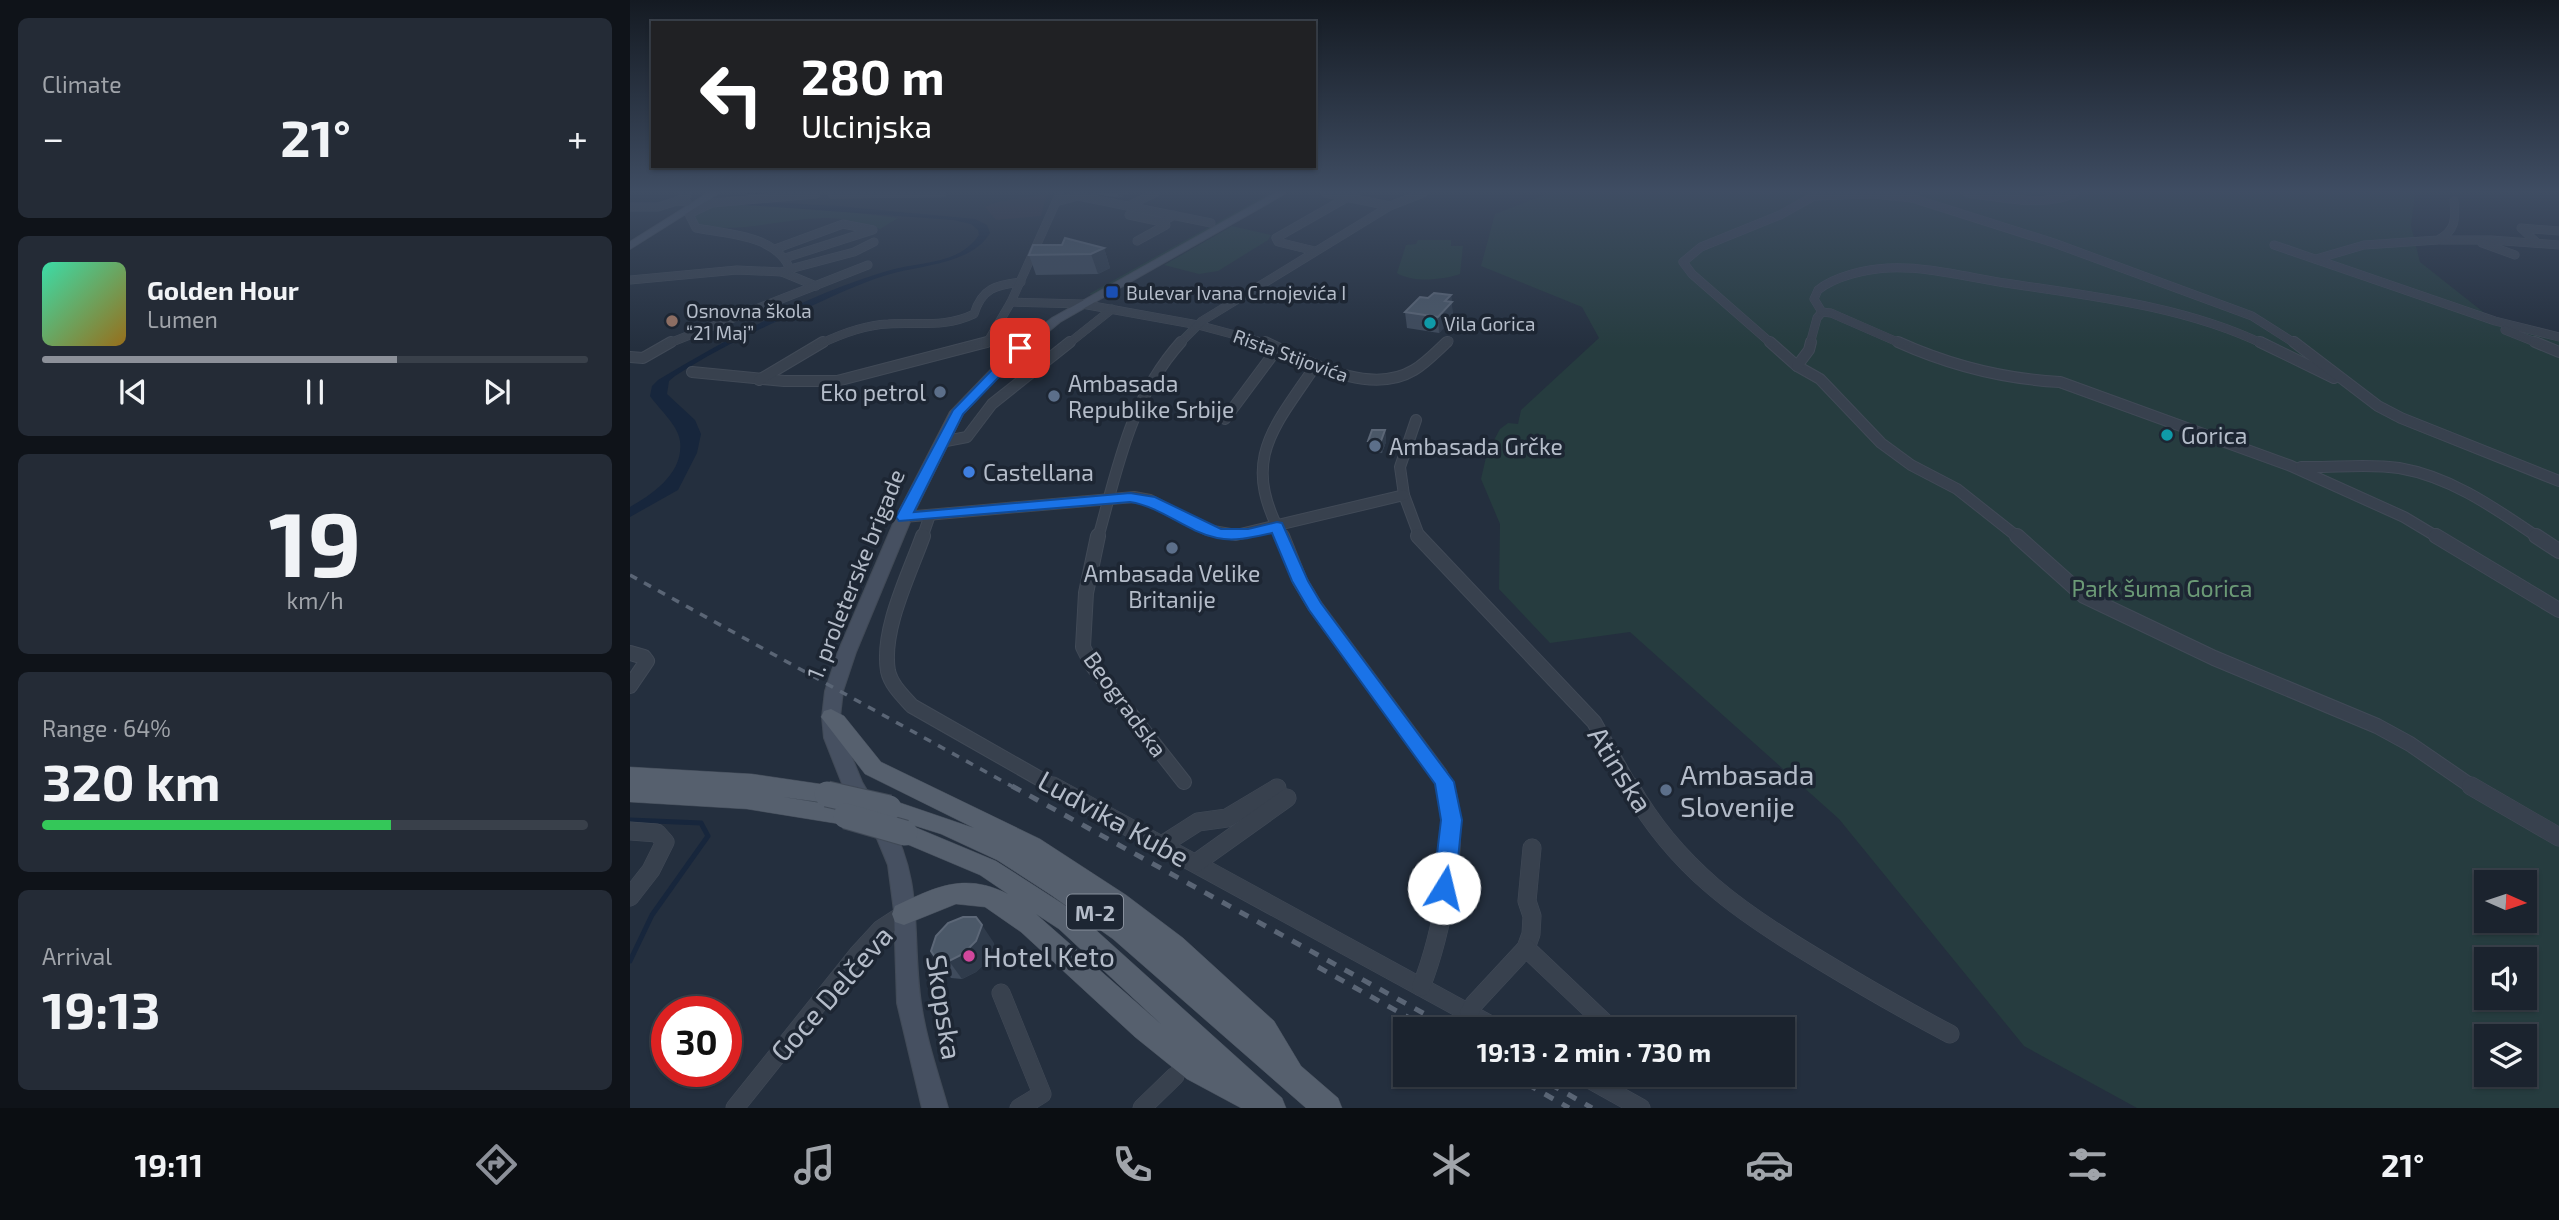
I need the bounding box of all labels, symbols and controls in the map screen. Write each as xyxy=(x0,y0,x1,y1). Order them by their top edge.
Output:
text: 280 m xyxy=(801,46,945,105)
icon: left xyxy=(686,49,777,140)
text: Climate xyxy=(42,70,122,98)
text: 21° xyxy=(280,105,351,167)
text: Ulcinjska xyxy=(801,106,932,144)
text: − xyxy=(42,114,64,160)
text: + xyxy=(567,114,588,160)
text: Golden Hour xyxy=(147,274,299,305)
place label: Bulevar Ivana Crnojevića I xyxy=(1126,281,1346,304)
marker: Bulevar Ivana Crnojevića I xyxy=(1104,284,1120,300)
place label: Osnovna škola “21 Maj” xyxy=(686,299,812,344)
text: Lumen xyxy=(147,305,218,333)
place label: Vila Gorica xyxy=(1444,312,1535,335)
marker: Osnovna škola “21 Maj” xyxy=(664,313,680,329)
marker: Vila Gorica xyxy=(1422,315,1438,331)
pin xyxy=(990,318,1050,378)
street label: Rista Stijovića xyxy=(1230,324,1352,386)
icon: arrive xyxy=(1001,329,1039,367)
place label: Ambasada Republike Srbije xyxy=(1068,369,1234,423)
icon: previous xyxy=(114,373,152,411)
icon: pause xyxy=(296,373,334,411)
icon: next xyxy=(478,373,516,411)
place label: Eko petrol xyxy=(820,378,926,406)
marker: Eko petrol xyxy=(932,384,948,400)
marker: Ambasada Republike Srbije xyxy=(1046,388,1062,404)
place label: Gorica xyxy=(2181,421,2247,449)
marker: Gorica xyxy=(2159,427,2175,443)
place label: Ambasada Grčke xyxy=(1389,432,1563,460)
marker: Ambasada Grčke xyxy=(1367,438,1383,454)
place label: Castellana xyxy=(983,458,1094,486)
marker: Castellana xyxy=(961,464,977,480)
street label: 1. proleterske brigade xyxy=(800,465,910,683)
text: 19 xyxy=(268,486,362,595)
marker: Ambasada Velike Britanije xyxy=(1164,540,1180,556)
place label: Ambasada Velike Britanije xyxy=(1084,559,1260,613)
park label: Park šuma Gorica xyxy=(2072,574,2252,602)
text: km/h xyxy=(286,586,344,614)
street label: Beogradska xyxy=(1078,646,1174,762)
text: Range · 64% xyxy=(42,714,171,742)
street label: Atinska xyxy=(1581,720,1661,818)
text: 320 km xyxy=(42,749,221,811)
place label: Ambasada Slovenije xyxy=(1680,757,1814,823)
street label: Ludvika Kube xyxy=(1033,763,1195,873)
marker: Ambasada Slovenije xyxy=(1658,782,1674,798)
position arrow xyxy=(1407,851,1481,925)
north arrow xyxy=(2474,870,2538,933)
map controls xyxy=(2474,870,2537,1087)
road number: M-2 xyxy=(1067,894,1123,930)
street label: Goce Delčeva xyxy=(763,918,899,1068)
place label: Hotel Keto xyxy=(983,939,1115,973)
text: Arrival xyxy=(42,942,112,970)
button: sound xyxy=(2474,947,2537,1010)
marker: Hotel Keto xyxy=(961,948,977,964)
street label: Skopska xyxy=(920,952,970,1062)
text: 19:13 xyxy=(42,977,160,1039)
speed limit sign: 30 xyxy=(651,996,742,1087)
button: layers xyxy=(2474,1024,2537,1087)
text: 19:13 · 2 min · 730 m xyxy=(1477,1036,1711,1067)
icon: directions xyxy=(472,1140,521,1189)
icon: music xyxy=(790,1140,839,1189)
icon: phone xyxy=(1108,1140,1157,1189)
icon: climate xyxy=(1427,1140,1476,1189)
icon: car xyxy=(1745,1140,1794,1189)
icon: filters xyxy=(2063,1140,2112,1189)
text: 19:11 xyxy=(135,1145,203,1183)
text: 21° xyxy=(2381,1145,2424,1183)

